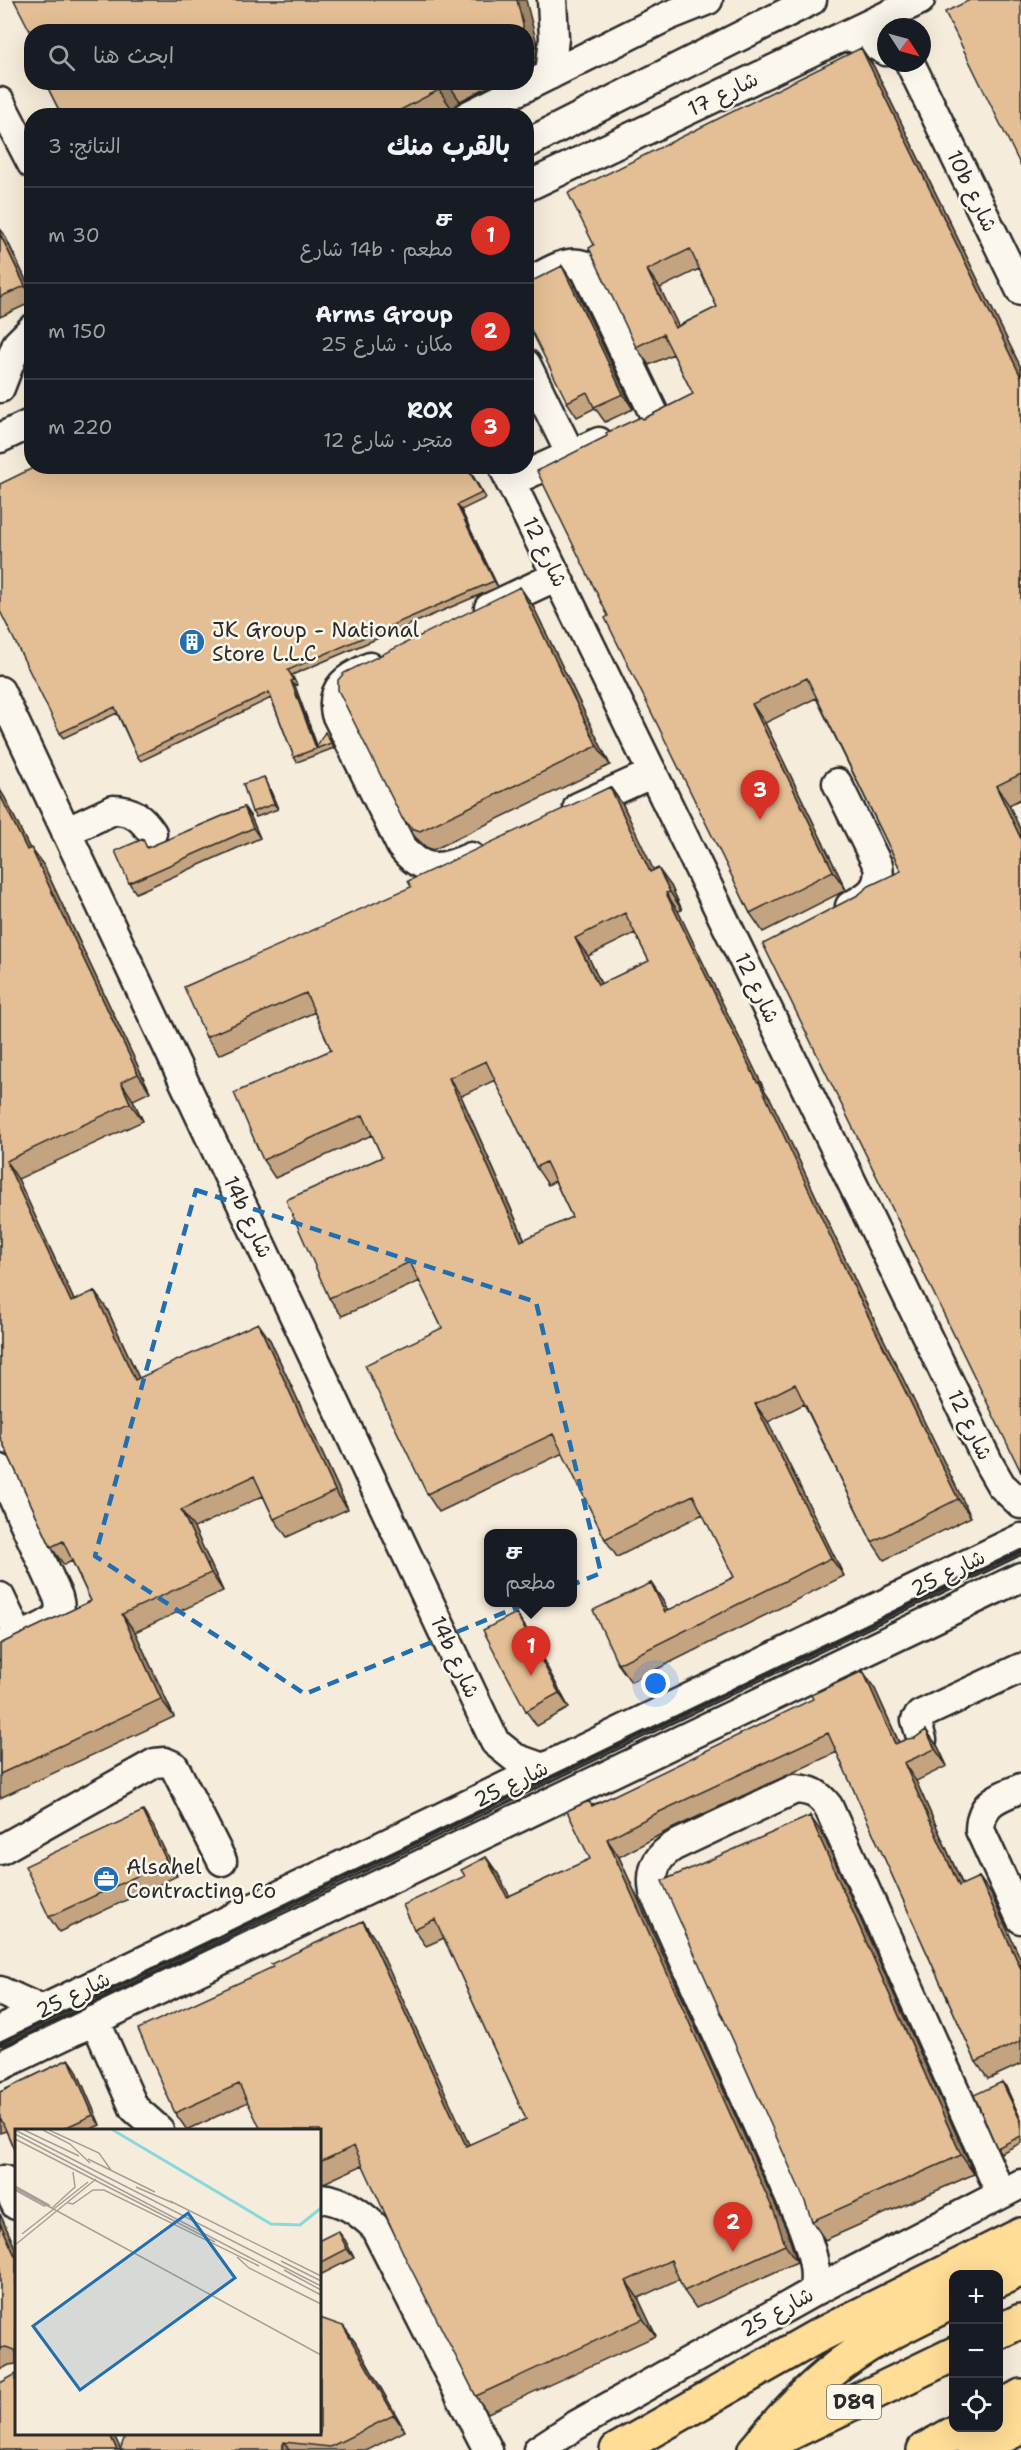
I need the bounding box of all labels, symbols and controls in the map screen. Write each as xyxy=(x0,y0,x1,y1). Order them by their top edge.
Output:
north arrow xyxy=(877,18,931,72)
search box xyxy=(24,24,534,90)
icon: search xyxy=(45,41,78,74)
text: ابحث هنا xyxy=(93,41,174,70)
street label: شارع 17 xyxy=(683,65,763,124)
text: بالقرب منك xyxy=(387,128,510,163)
text: النتائج: 3 xyxy=(48,133,121,159)
street label: 10b شارع xyxy=(939,145,1004,237)
text: ச xyxy=(435,204,453,233)
text: 30 m xyxy=(48,222,100,248)
text: 1 xyxy=(486,222,495,248)
text: مطعم · 14b شارع xyxy=(300,236,453,262)
text: Arms Group xyxy=(315,300,453,329)
text: 150 m xyxy=(48,318,106,344)
text: 2 xyxy=(484,318,498,344)
text: مكان · شارع 25 xyxy=(321,331,453,357)
text: ROX xyxy=(407,396,453,425)
text: 220 m xyxy=(48,414,112,440)
text: 3 xyxy=(484,414,498,440)
text: متجر · شارع 12 xyxy=(323,427,453,453)
street label: شارع 12 xyxy=(515,512,574,592)
place label: JK Group - National Store L.L.C xyxy=(212,616,420,668)
building icon: JK Group - National Store L.L.C xyxy=(177,627,207,657)
pin: 3 xyxy=(740,770,780,820)
street label: شارع 12 xyxy=(727,948,786,1028)
street label: 14b شارع xyxy=(216,1171,279,1263)
street label: شارع 12 xyxy=(940,1385,999,1465)
popup xyxy=(484,1529,577,1607)
text: ச xyxy=(505,1537,523,1566)
street label: شارع 25 xyxy=(906,1543,990,1604)
text: مطعم xyxy=(505,1569,556,1595)
street label: 14b شارع xyxy=(423,1611,486,1703)
pin: 1 xyxy=(512,1626,550,1676)
your location xyxy=(641,1669,670,1698)
street label: شارع 25 xyxy=(469,1754,553,1815)
place label: Alsahel Contracting Co xyxy=(126,1853,276,1905)
office icon: Alsahel Contracting Co xyxy=(91,1864,121,1894)
street label: شارع 25 xyxy=(31,1965,115,2026)
inset map xyxy=(15,2129,321,2435)
pin: 2 xyxy=(714,2202,752,2252)
map controls xyxy=(949,2270,1003,2432)
button: + xyxy=(949,2270,1003,2324)
street label: شارع 25 xyxy=(735,2280,819,2344)
button: − xyxy=(949,2324,1003,2378)
button: locate xyxy=(949,2378,1003,2432)
road number: D89 xyxy=(827,2385,881,2419)

